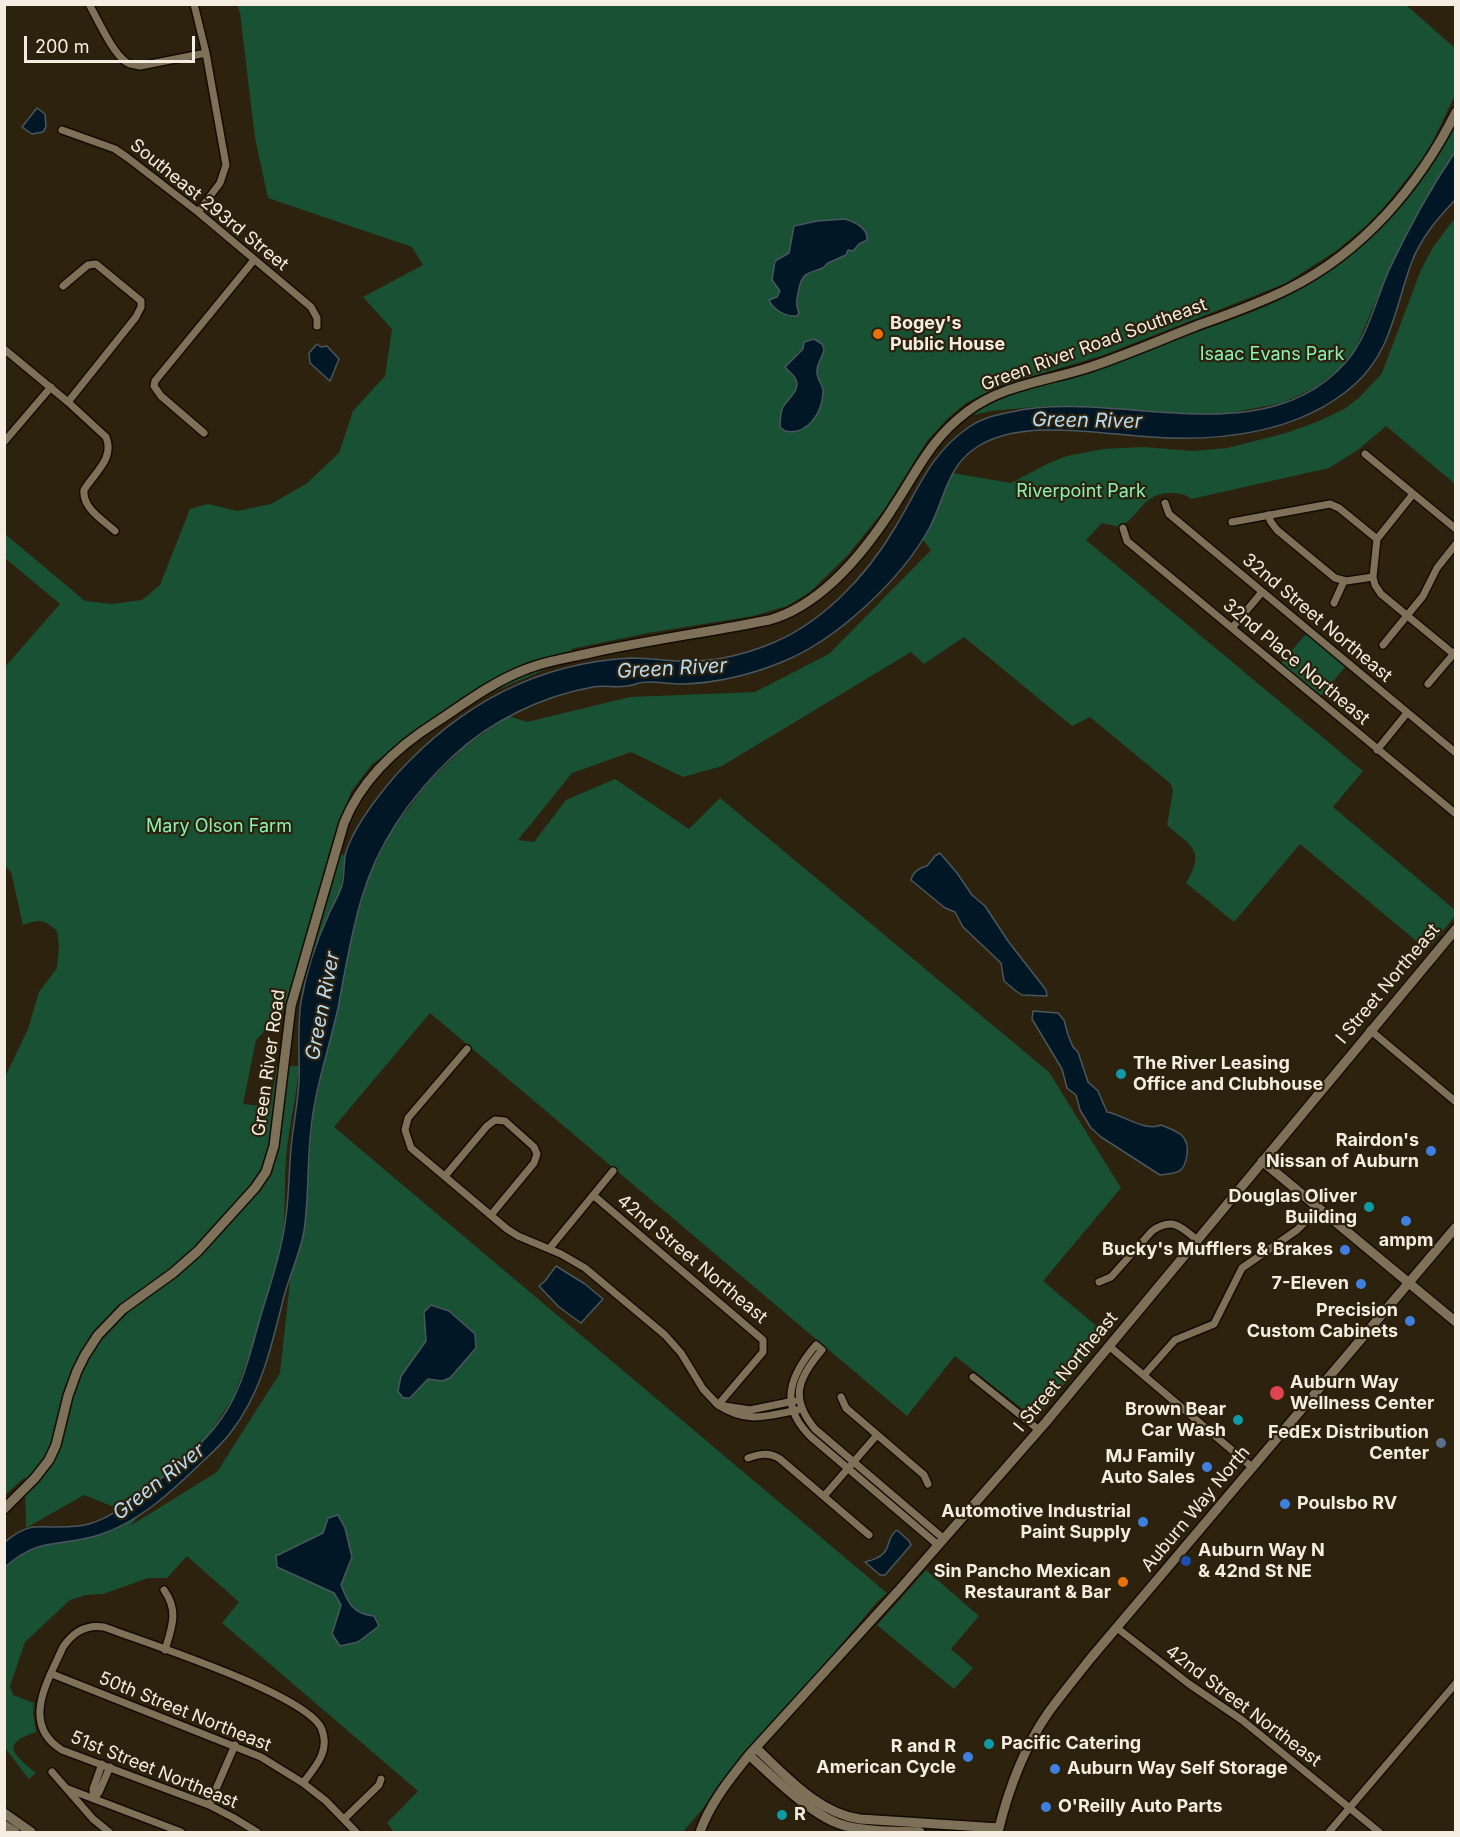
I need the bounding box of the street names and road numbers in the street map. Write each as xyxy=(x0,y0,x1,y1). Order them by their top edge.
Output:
street label: Southeast 293rd Street xyxy=(126,135,292,275)
street label: Green River Road Southeast xyxy=(978,294,1210,396)
street label: 32nd Street Northeast xyxy=(1238,549,1396,687)
street label: 32nd Place Northeast xyxy=(1218,594,1374,730)
street label: I Street Northeast xyxy=(1332,920,1444,1048)
street label: Green River Road xyxy=(248,988,290,1138)
street label: 42nd Street Northeast xyxy=(613,1190,771,1328)
street label: I Street Northeast xyxy=(1010,1308,1122,1436)
street label: Auburn Way North xyxy=(1137,1442,1255,1576)
street label: 42nd Street Northeast xyxy=(1161,1640,1325,1772)
street label: 50th Street Northeast xyxy=(96,1667,274,1757)
street label: 51st Street Northeast xyxy=(67,1727,241,1813)

